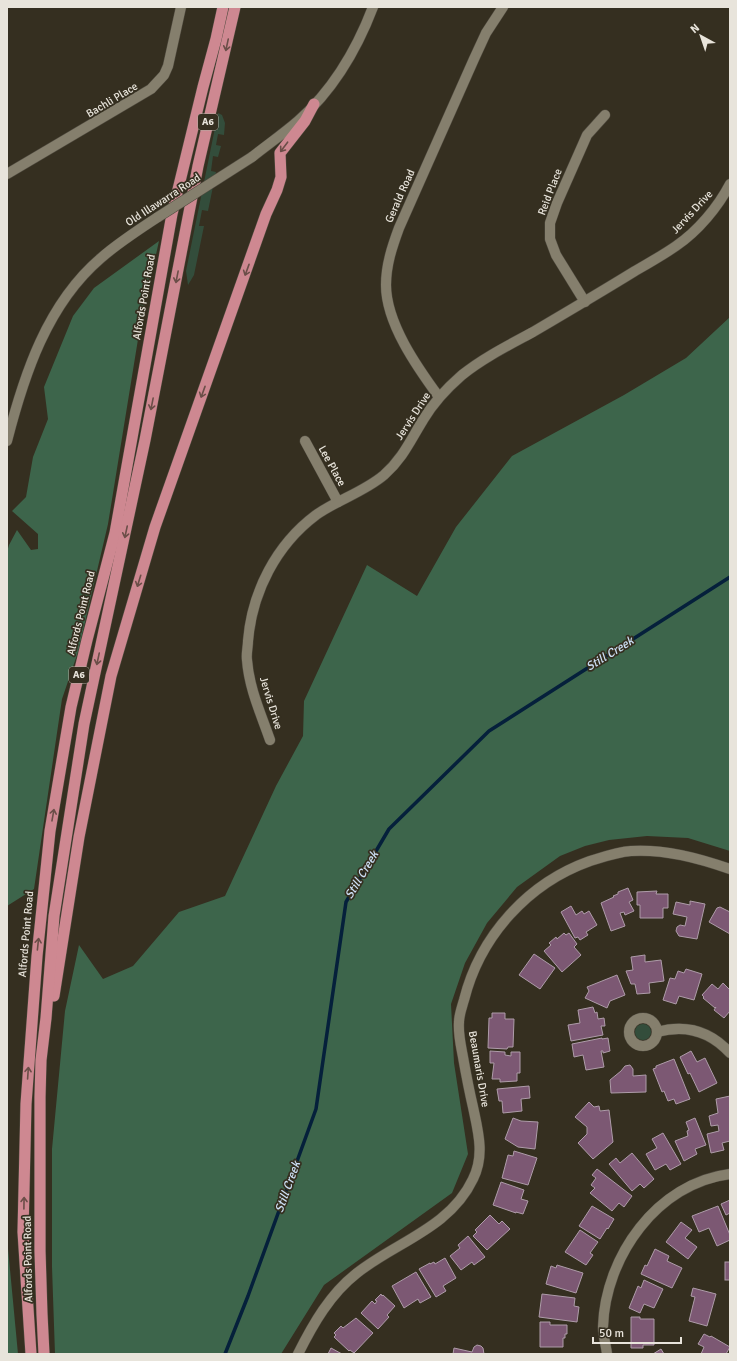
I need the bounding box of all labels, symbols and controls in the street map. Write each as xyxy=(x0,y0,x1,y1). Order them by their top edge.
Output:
north arrow xyxy=(681,16,721,56)
text: N xyxy=(688,21,702,36)
one-way arrow xyxy=(222,38,230,51)
street label: Bachli Place xyxy=(84,80,140,120)
road number: A6 xyxy=(198,114,218,130)
one-way arrow xyxy=(280,142,288,153)
street label: Gerald Road xyxy=(382,167,418,225)
street label: Reid Place xyxy=(535,167,565,217)
street label: Old Illawarra Road xyxy=(123,171,203,229)
street label: Jervis Drive xyxy=(669,188,715,236)
street label: Alfords Point Road xyxy=(130,253,158,341)
one-way arrow xyxy=(243,263,251,275)
one-way arrow xyxy=(173,270,181,283)
one-way arrow xyxy=(199,386,207,398)
street label: Jervis Drive xyxy=(393,390,433,442)
one-way arrow xyxy=(148,397,156,410)
street label: Lee Place xyxy=(316,443,348,489)
one-way arrow xyxy=(121,525,129,538)
street label: Alfords Point Road xyxy=(64,569,98,657)
one-way arrow xyxy=(135,575,142,588)
water label: Still Creek xyxy=(583,633,637,674)
one-way arrow xyxy=(94,652,102,665)
road number: A6 xyxy=(69,667,89,683)
street label: Jervis Drive xyxy=(257,675,285,731)
one-way arrow xyxy=(49,808,57,821)
water label: Still Creek xyxy=(342,847,383,902)
street label: Alfords Point Road xyxy=(16,890,36,978)
one-way arrow xyxy=(34,938,42,951)
street label: Beaumaris Drive xyxy=(466,1030,492,1108)
one-way arrow xyxy=(25,1067,32,1080)
water label: Still Creek xyxy=(272,1158,304,1215)
one-way arrow xyxy=(20,1197,28,1210)
street label: Alfords Point Road xyxy=(21,1215,35,1302)
scale bar xyxy=(593,1319,681,1345)
text: 50 m xyxy=(599,1326,624,1341)

